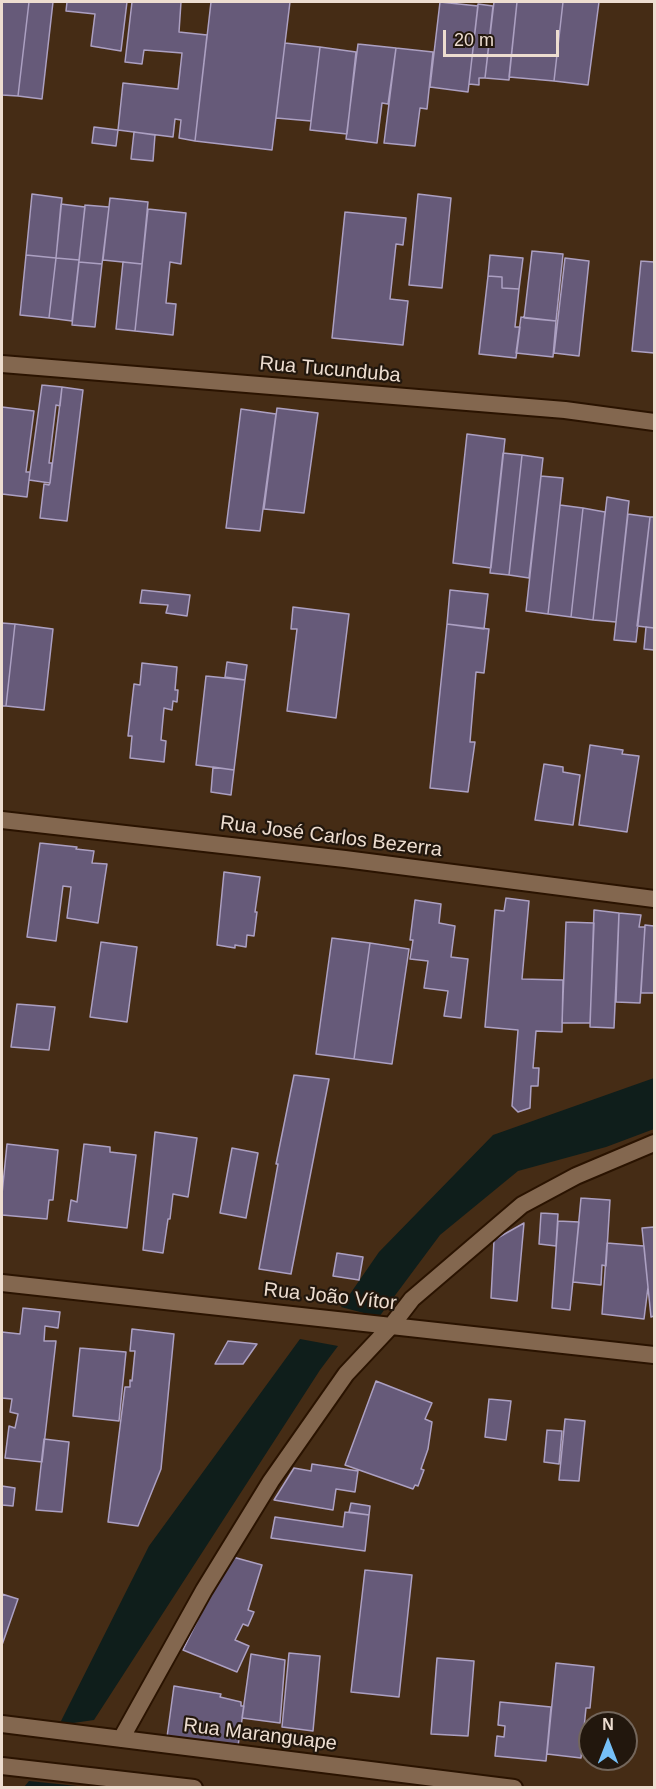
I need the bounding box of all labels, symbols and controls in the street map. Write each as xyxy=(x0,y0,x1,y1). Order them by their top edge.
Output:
scale bar xyxy=(446,18,562,56)
text: 20 m xyxy=(454,30,494,50)
street label: Rua Tucunduba xyxy=(258,352,402,388)
street label: Rua José Carlos Bezerra xyxy=(219,811,443,863)
street label: Rua João Vítor xyxy=(262,1278,398,1316)
north arrow xyxy=(578,1711,638,1771)
street label: Rua Maranguape xyxy=(182,1714,338,1756)
text: N xyxy=(602,1716,614,1733)

